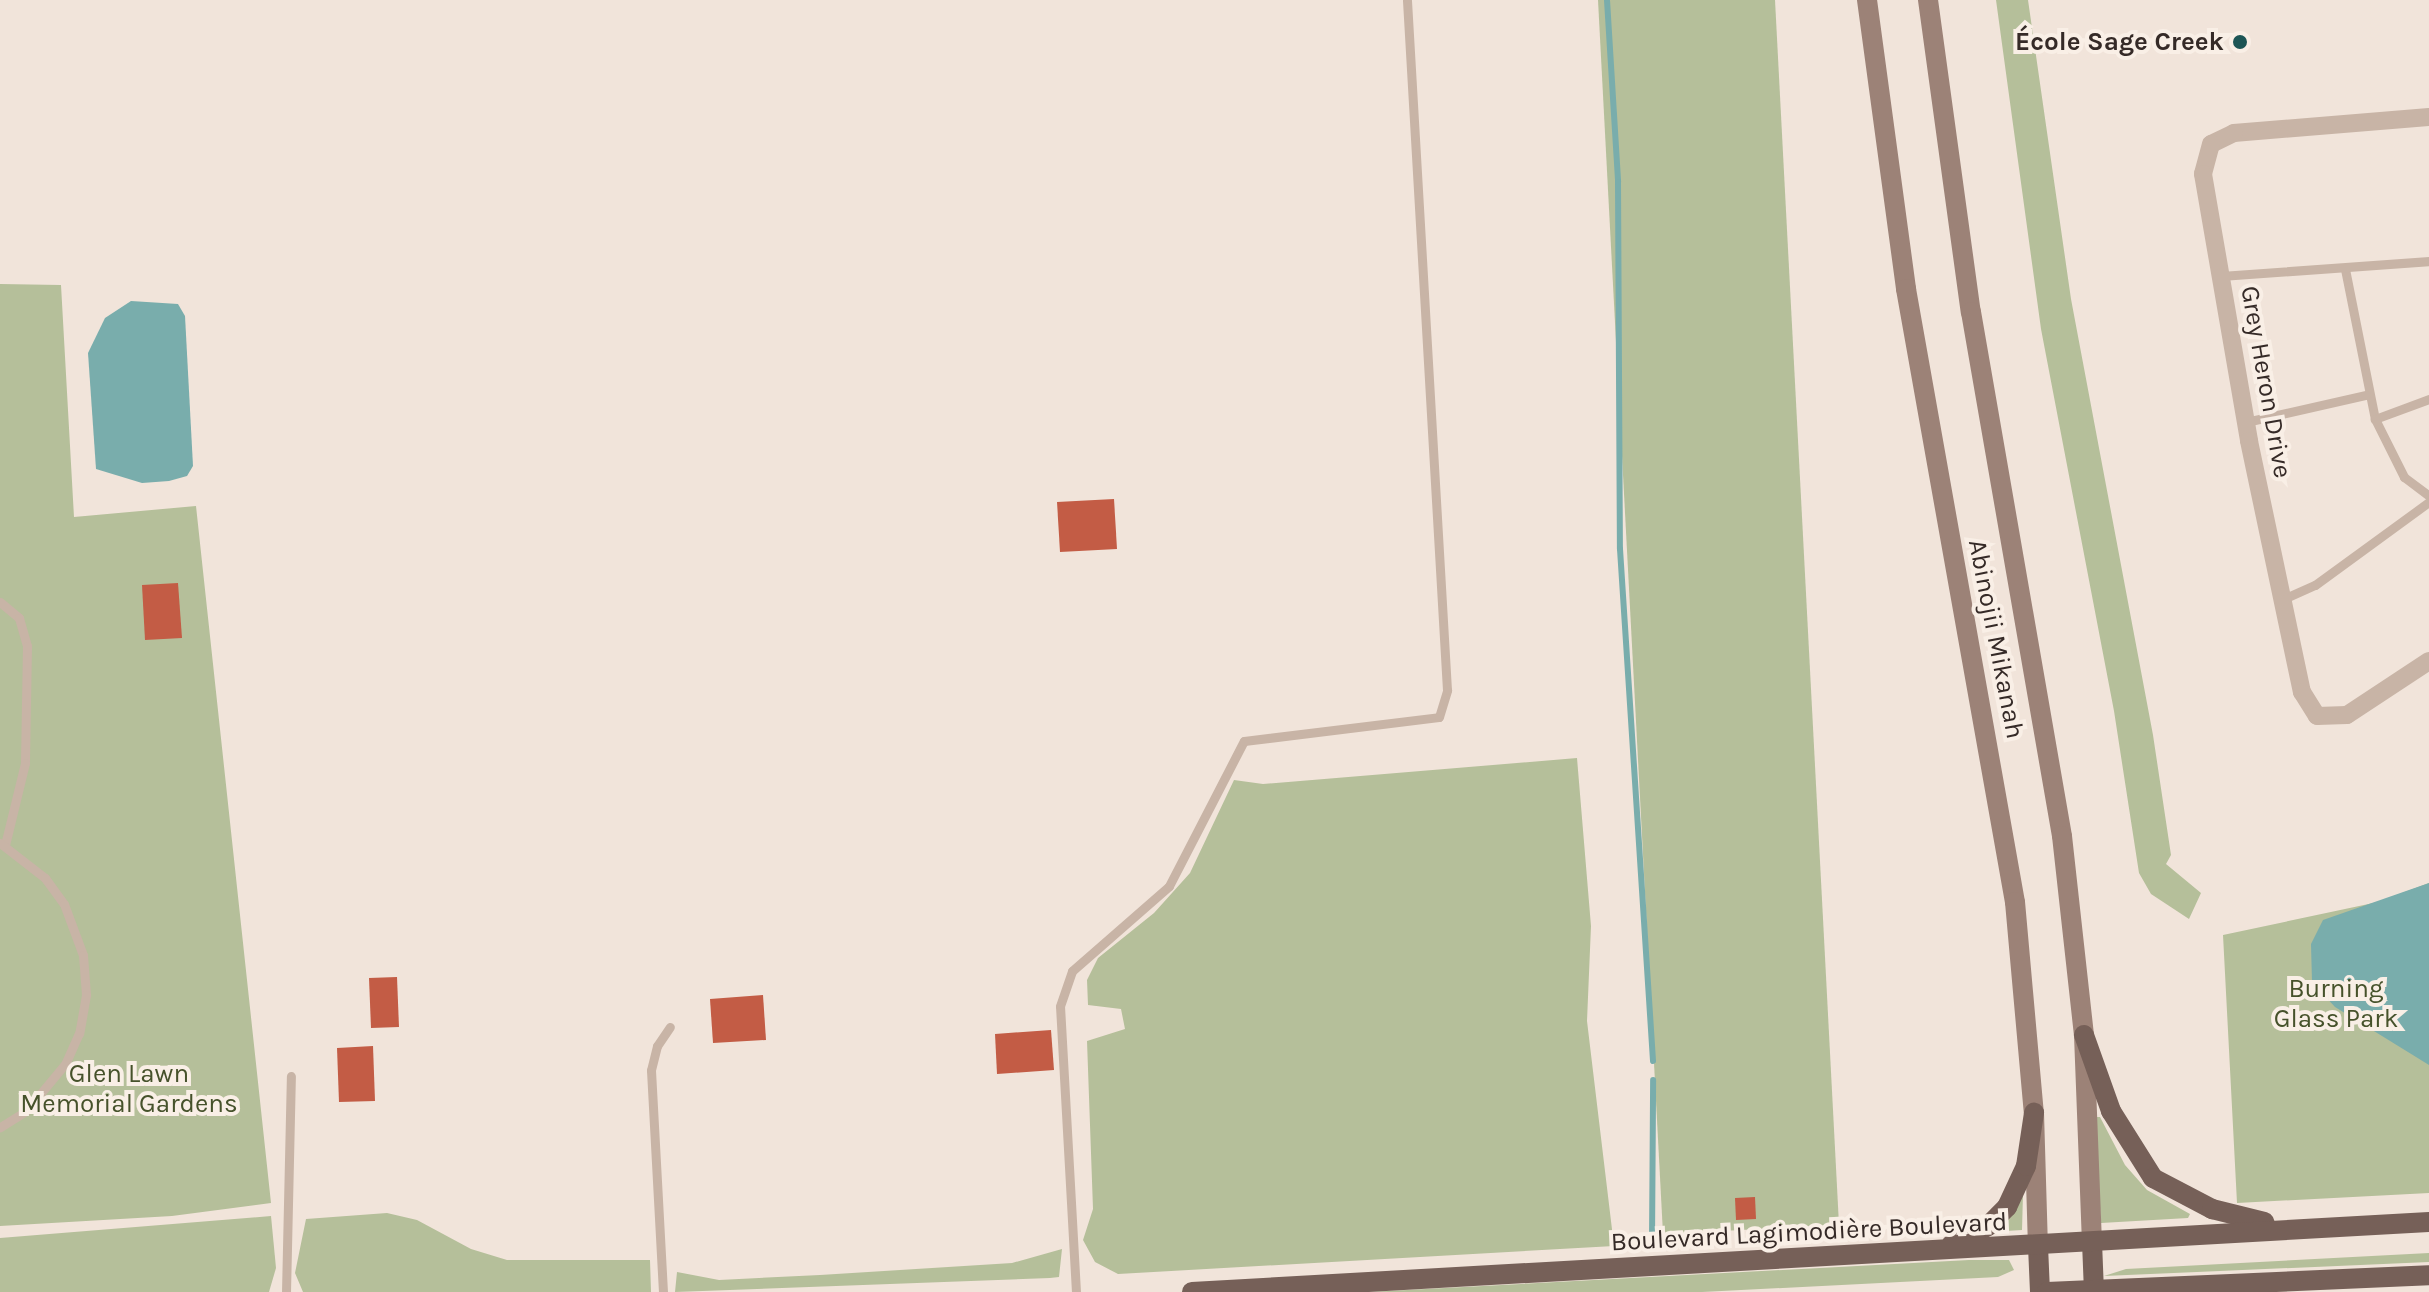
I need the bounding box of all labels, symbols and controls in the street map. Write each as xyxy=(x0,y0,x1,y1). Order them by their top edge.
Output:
place label: École Sage Creek xyxy=(2015,26,2224,58)
marker: École Sage Creek xyxy=(2231,33,2249,51)
street label: Grey Heron Drive xyxy=(2234,283,2298,481)
street label: Abinojii Mikanah xyxy=(1961,537,2031,741)
park label: Burning Glass Park xyxy=(2274,973,2398,1034)
park label: Glen Lawn Memorial Gardens xyxy=(20,1058,238,1120)
street label: Boulevard Lagimodière Boulevard xyxy=(1610,1206,2008,1258)

